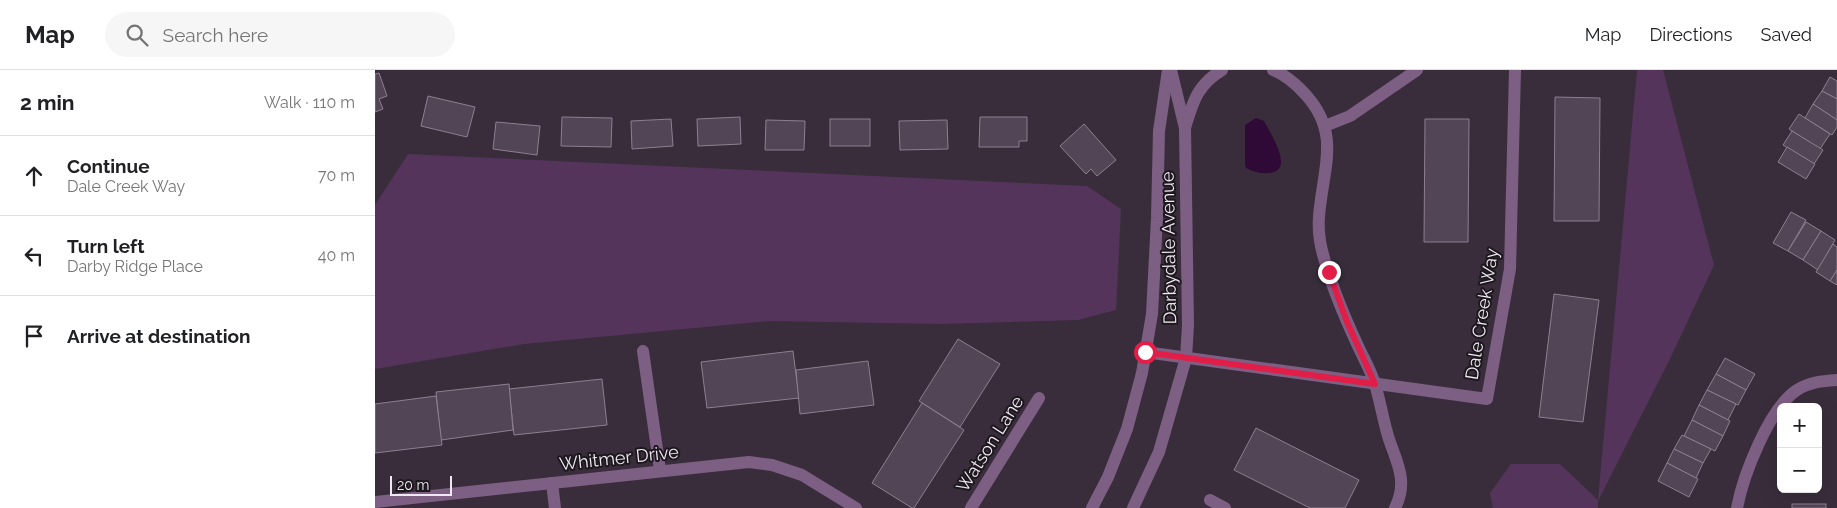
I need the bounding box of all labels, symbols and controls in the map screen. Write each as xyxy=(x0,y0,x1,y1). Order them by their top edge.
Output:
search box xyxy=(105,12,455,57)
text: Map xyxy=(25,20,75,49)
icon: search xyxy=(123,21,151,49)
text: Search here xyxy=(163,24,268,46)
text: Map xyxy=(1585,24,1621,45)
text: Directions xyxy=(1649,24,1733,45)
text: Saved xyxy=(1761,24,1812,45)
text: 2 min xyxy=(20,90,74,115)
text: Walk · 110 m xyxy=(264,93,355,112)
text: Continue xyxy=(67,155,150,177)
icon: ahead xyxy=(20,162,48,190)
text: 70 m xyxy=(318,166,355,185)
street label: Darbydale Avenue xyxy=(1157,171,1180,325)
text: Dale Creek Way xyxy=(67,177,185,196)
text: Turn left xyxy=(67,235,144,257)
icon: left xyxy=(20,242,48,270)
text: 40 m xyxy=(318,246,355,265)
street label: Dale Creek Way xyxy=(1461,246,1502,381)
text: Darby Ridge Place xyxy=(67,257,203,276)
route end xyxy=(1318,261,1341,284)
icon: arrive xyxy=(20,322,48,350)
text: Arrive at destination xyxy=(67,325,251,347)
route start xyxy=(1134,341,1157,364)
street label: Watson Lane xyxy=(952,391,1028,496)
map controls xyxy=(1777,403,1822,493)
button: + xyxy=(1777,403,1822,448)
street label: Whitmer Drive xyxy=(558,441,680,474)
button: − xyxy=(1777,448,1822,493)
scale bar xyxy=(390,473,453,496)
text: 20 m xyxy=(397,477,429,493)

